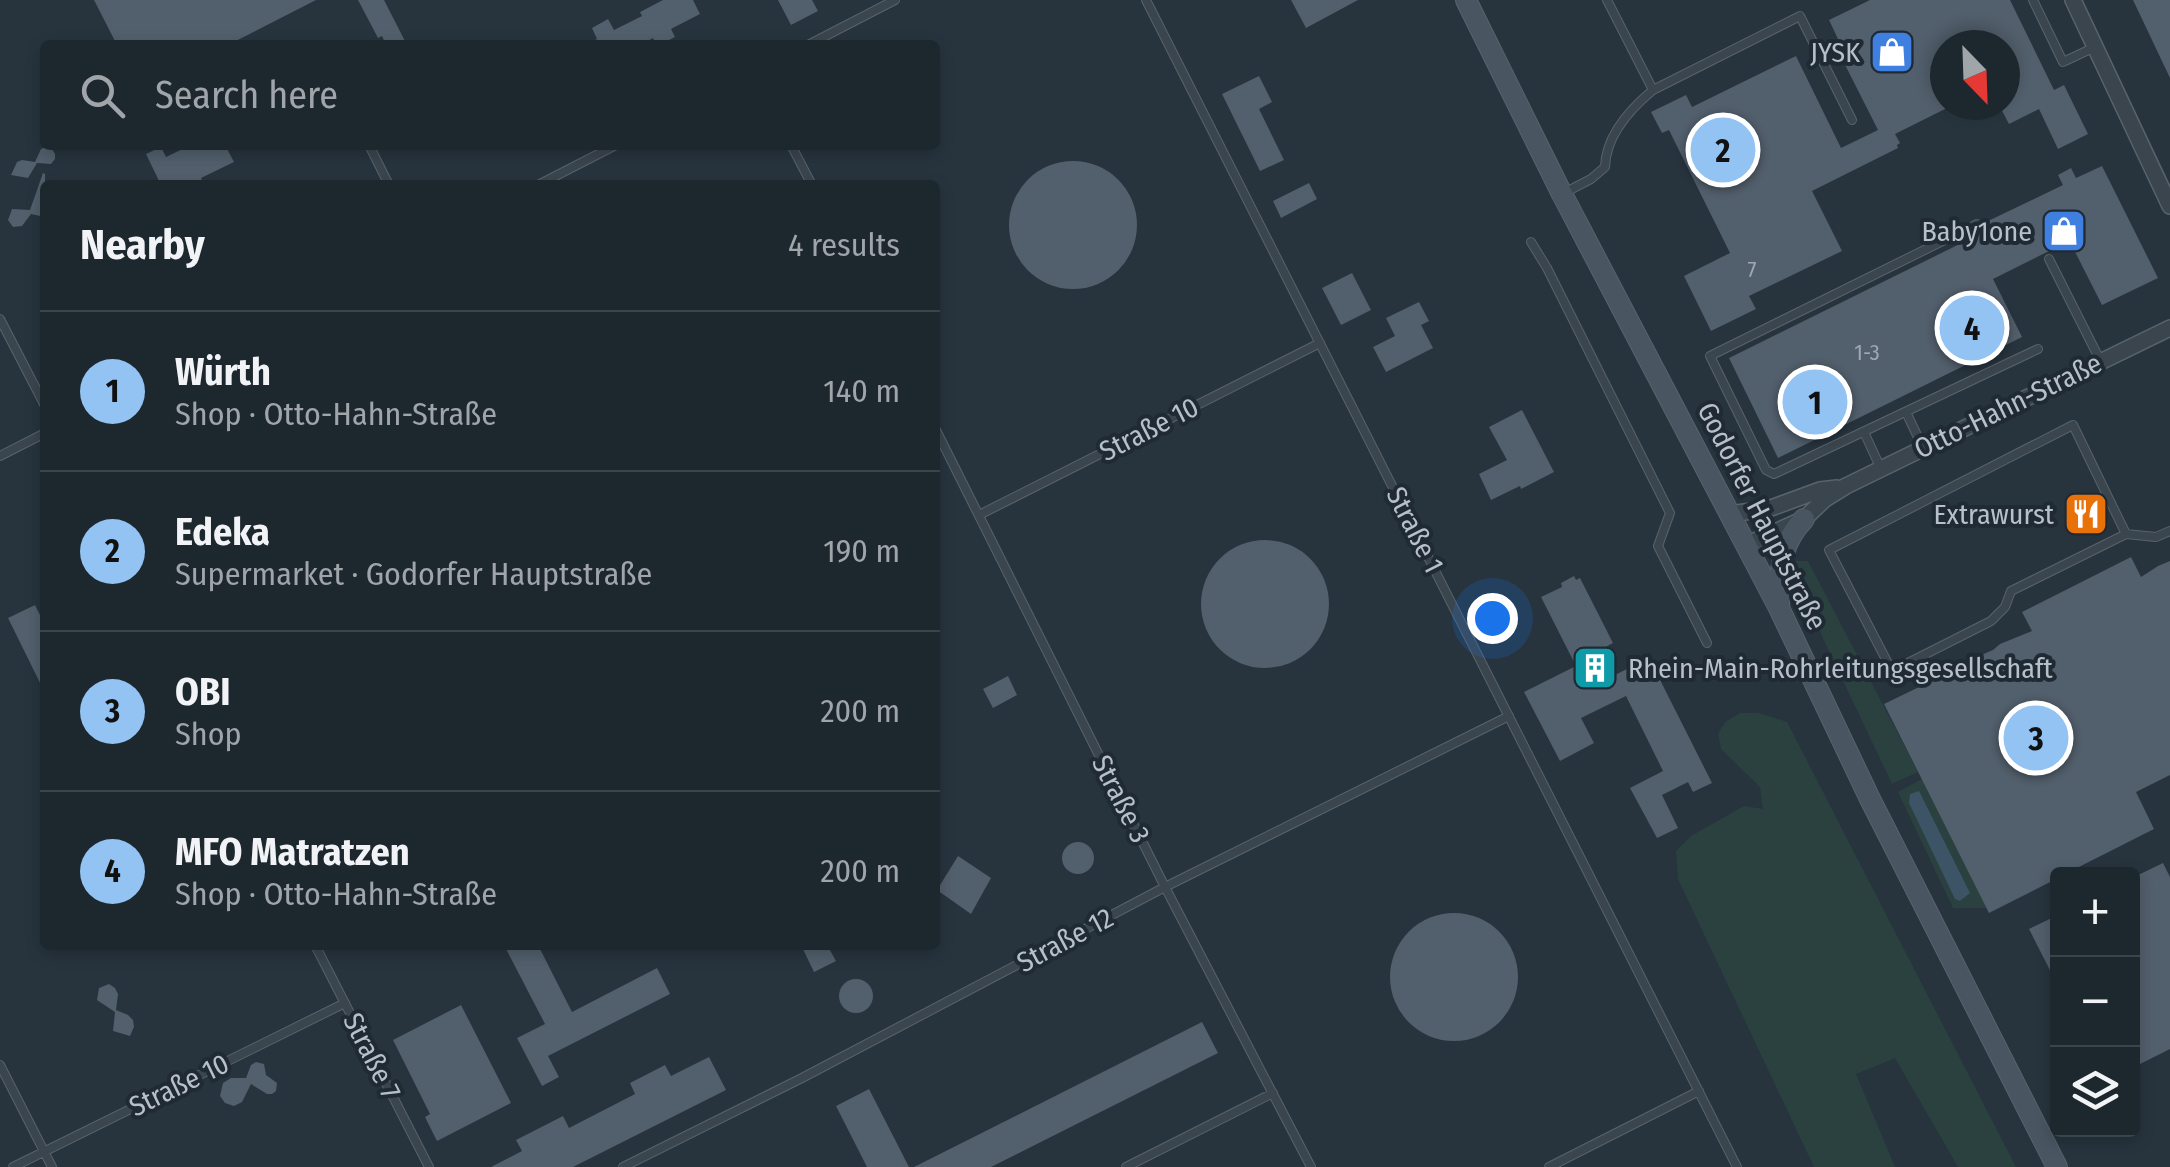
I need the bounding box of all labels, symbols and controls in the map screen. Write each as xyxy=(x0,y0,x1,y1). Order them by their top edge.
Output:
shop icon: JYSK xyxy=(1869,29,1915,75)
north arrow xyxy=(1930,30,2020,120)
place label: JYSK xyxy=(1810,36,1860,69)
search box xyxy=(40,40,940,150)
icon: search xyxy=(75,68,130,123)
text: Search here xyxy=(155,72,338,118)
pin: 2 xyxy=(1690,112,1756,188)
shop icon: Baby1one xyxy=(2041,208,2087,254)
place label: Baby1one xyxy=(1921,215,2032,248)
text: Nearby xyxy=(80,220,205,270)
text: 4 results xyxy=(788,226,900,264)
house number: 7 xyxy=(1748,256,1757,283)
pin: 4 xyxy=(1940,290,2004,366)
house number: 1-3 xyxy=(1854,339,1880,366)
street label: Otto-Hahn-Straße xyxy=(1909,346,2107,466)
text: Würth xyxy=(175,349,271,395)
pin: 1 xyxy=(1782,364,1848,440)
text: 1 xyxy=(106,372,119,410)
text: 140 m xyxy=(823,372,900,410)
street label: Straße 10 xyxy=(1094,390,1204,468)
text: Shop · Otto-Hahn-Straße xyxy=(175,395,497,433)
street label: Godorfer Hauptstraße xyxy=(1690,397,1834,635)
street label: Straße 1 xyxy=(1379,482,1451,578)
restaurant icon: Extrawurst xyxy=(2063,491,2109,537)
place label: Extrawurst xyxy=(1933,498,2055,531)
text: Edeka xyxy=(175,509,270,555)
text: 2 xyxy=(105,532,120,570)
text: 190 m xyxy=(823,532,900,570)
text: Supermarket · Godorfer Hauptstraße xyxy=(175,555,652,593)
your location xyxy=(1467,593,1518,644)
building icon: Rhein-Main-Rohrleitungsgesellschaft xyxy=(1572,645,1618,691)
place label: Rhein-Main-Rohrleitungsgesellschaft xyxy=(1628,652,2054,685)
text: OBI xyxy=(175,669,230,715)
text: 3 xyxy=(105,692,120,730)
text: 200 m xyxy=(820,692,900,730)
pin: 3 xyxy=(2004,700,2068,776)
text: Shop xyxy=(175,715,242,753)
street label: Straße 3 xyxy=(1085,750,1157,848)
text: MFO Matratzen xyxy=(175,829,410,875)
text: 4 xyxy=(104,852,121,890)
text: 200 m xyxy=(820,852,900,890)
map controls xyxy=(2050,867,2140,1137)
button: + xyxy=(2050,867,2140,957)
text: Shop · Otto-Hahn-Straße xyxy=(175,875,497,913)
street label: Straße 12 xyxy=(1011,901,1119,979)
button: − xyxy=(2050,957,2140,1047)
street label: Straße 7 xyxy=(336,1007,408,1105)
street label: Straße 10 xyxy=(124,1047,234,1123)
button: layers xyxy=(2050,1047,2140,1137)

